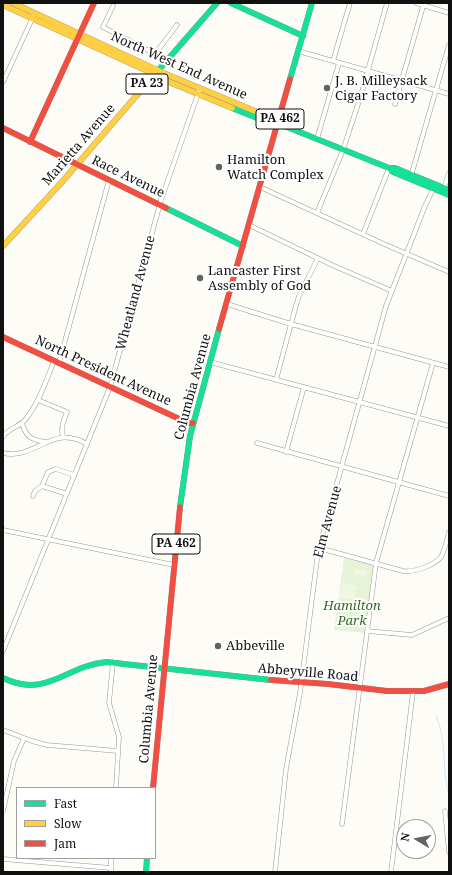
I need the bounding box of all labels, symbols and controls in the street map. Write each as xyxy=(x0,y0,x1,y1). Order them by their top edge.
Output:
street label: North West End Avenue xyxy=(108,29,250,103)
place label: J. B. Milleysack Cigar Factory xyxy=(335,73,427,104)
road number: PA 23 xyxy=(126,74,168,94)
marker: J. B. Milleysack Cigar Factory xyxy=(322,83,332,93)
street label: Marietta Avenue xyxy=(39,101,119,189)
road number: PA 462 xyxy=(256,109,304,129)
place label: Hamilton Watch Complex xyxy=(227,152,324,183)
street label: Race Avenue xyxy=(89,153,167,201)
marker: Hamilton Watch Complex xyxy=(214,162,224,172)
street label: Wheatland Avenue xyxy=(113,234,159,352)
place label: Lancaster First Assembly of God xyxy=(208,263,311,294)
marker: Lancaster First Assembly of God xyxy=(195,273,205,283)
street label: Columbia Avenue xyxy=(171,332,215,442)
street label: North President Avenue xyxy=(32,333,174,409)
street label: Elm Avenue xyxy=(311,484,345,560)
road number: PA 462 xyxy=(152,534,200,554)
park label: Hamilton Park xyxy=(323,598,381,629)
place label: Abbeville xyxy=(226,638,285,654)
marker: Abbeville xyxy=(213,641,223,651)
street label: Columbia Avenue xyxy=(136,654,162,764)
street label: Abbeyville Road xyxy=(257,661,359,685)
legend xyxy=(16,787,156,859)
text: Fast xyxy=(54,795,77,812)
text: Slow xyxy=(54,815,82,832)
north arrow xyxy=(396,819,436,859)
text: N xyxy=(397,831,413,843)
text: Jam xyxy=(54,835,76,852)

